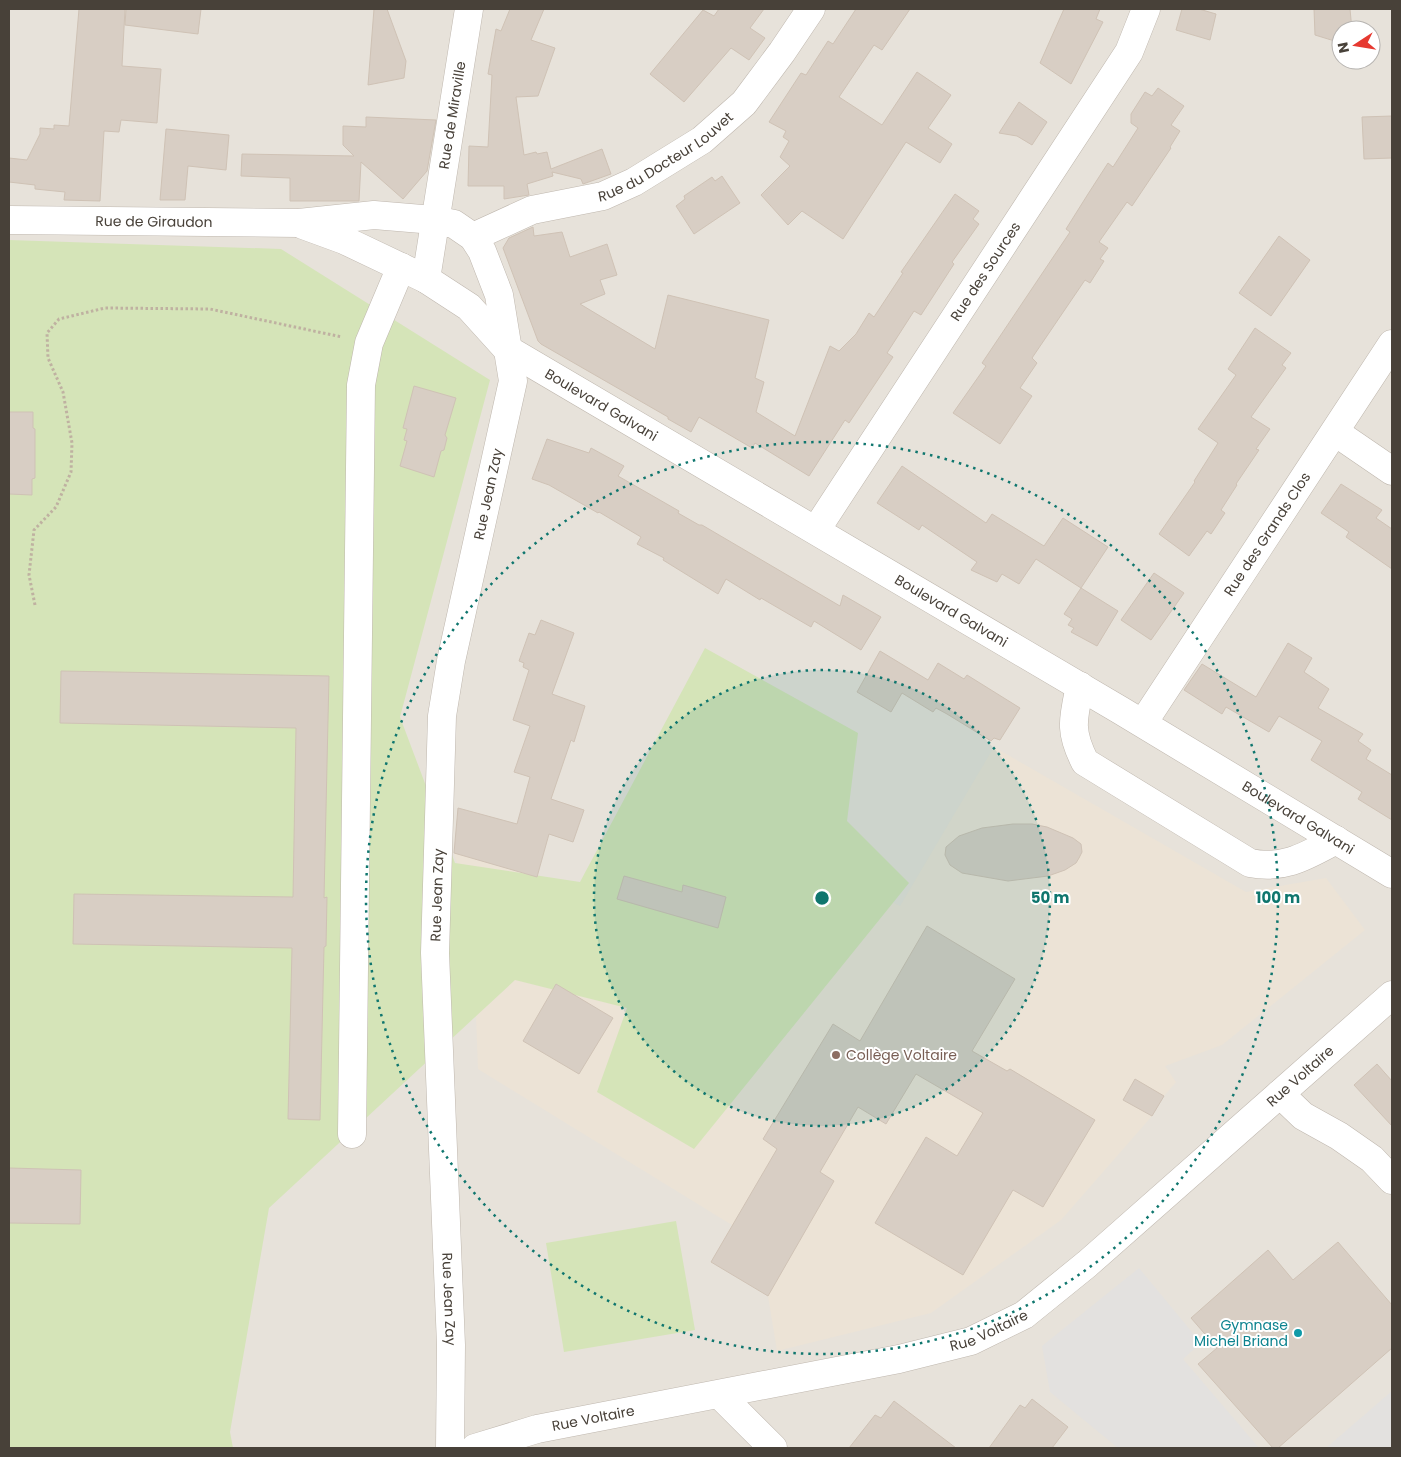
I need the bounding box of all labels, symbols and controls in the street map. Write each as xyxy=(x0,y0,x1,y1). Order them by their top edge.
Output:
north arrow xyxy=(1331,20,1381,70)
text: N xyxy=(1332,40,1354,55)
street label: Rue de Miraville xyxy=(434,59,471,170)
street label: Rue du Docteur Louvet xyxy=(596,107,737,207)
street label: Rue de Giraudon xyxy=(95,211,213,232)
street label: Rue des Sources xyxy=(945,218,1025,325)
street label: Boulevard Galvani xyxy=(541,364,662,446)
street label: Rue Jean Zay xyxy=(469,446,507,542)
street label: Rue des Grands Clos xyxy=(1219,468,1315,600)
street label: Boulevard Galvani xyxy=(891,570,1012,652)
street label: Boulevard Galvani xyxy=(1238,776,1358,859)
street label: Rue Jean Zay xyxy=(425,848,449,942)
text: 50 m xyxy=(1031,887,1069,908)
text: 100 m xyxy=(1256,887,1300,908)
centre of rings xyxy=(813,889,831,907)
street label: Rue Voltaire xyxy=(1262,1041,1338,1111)
place label: Collège Voltaire xyxy=(846,1045,957,1065)
marker: Collège Voltaire xyxy=(830,1049,842,1061)
street label: Rue Jean Zay xyxy=(437,1252,461,1346)
street label: Rue Voltaire xyxy=(948,1305,1031,1356)
place label: Gymnase Michel Briand xyxy=(1194,1315,1288,1351)
marker: Gymnase Michel Briand xyxy=(1292,1327,1304,1339)
street label: Rue Voltaire xyxy=(550,1400,636,1436)

